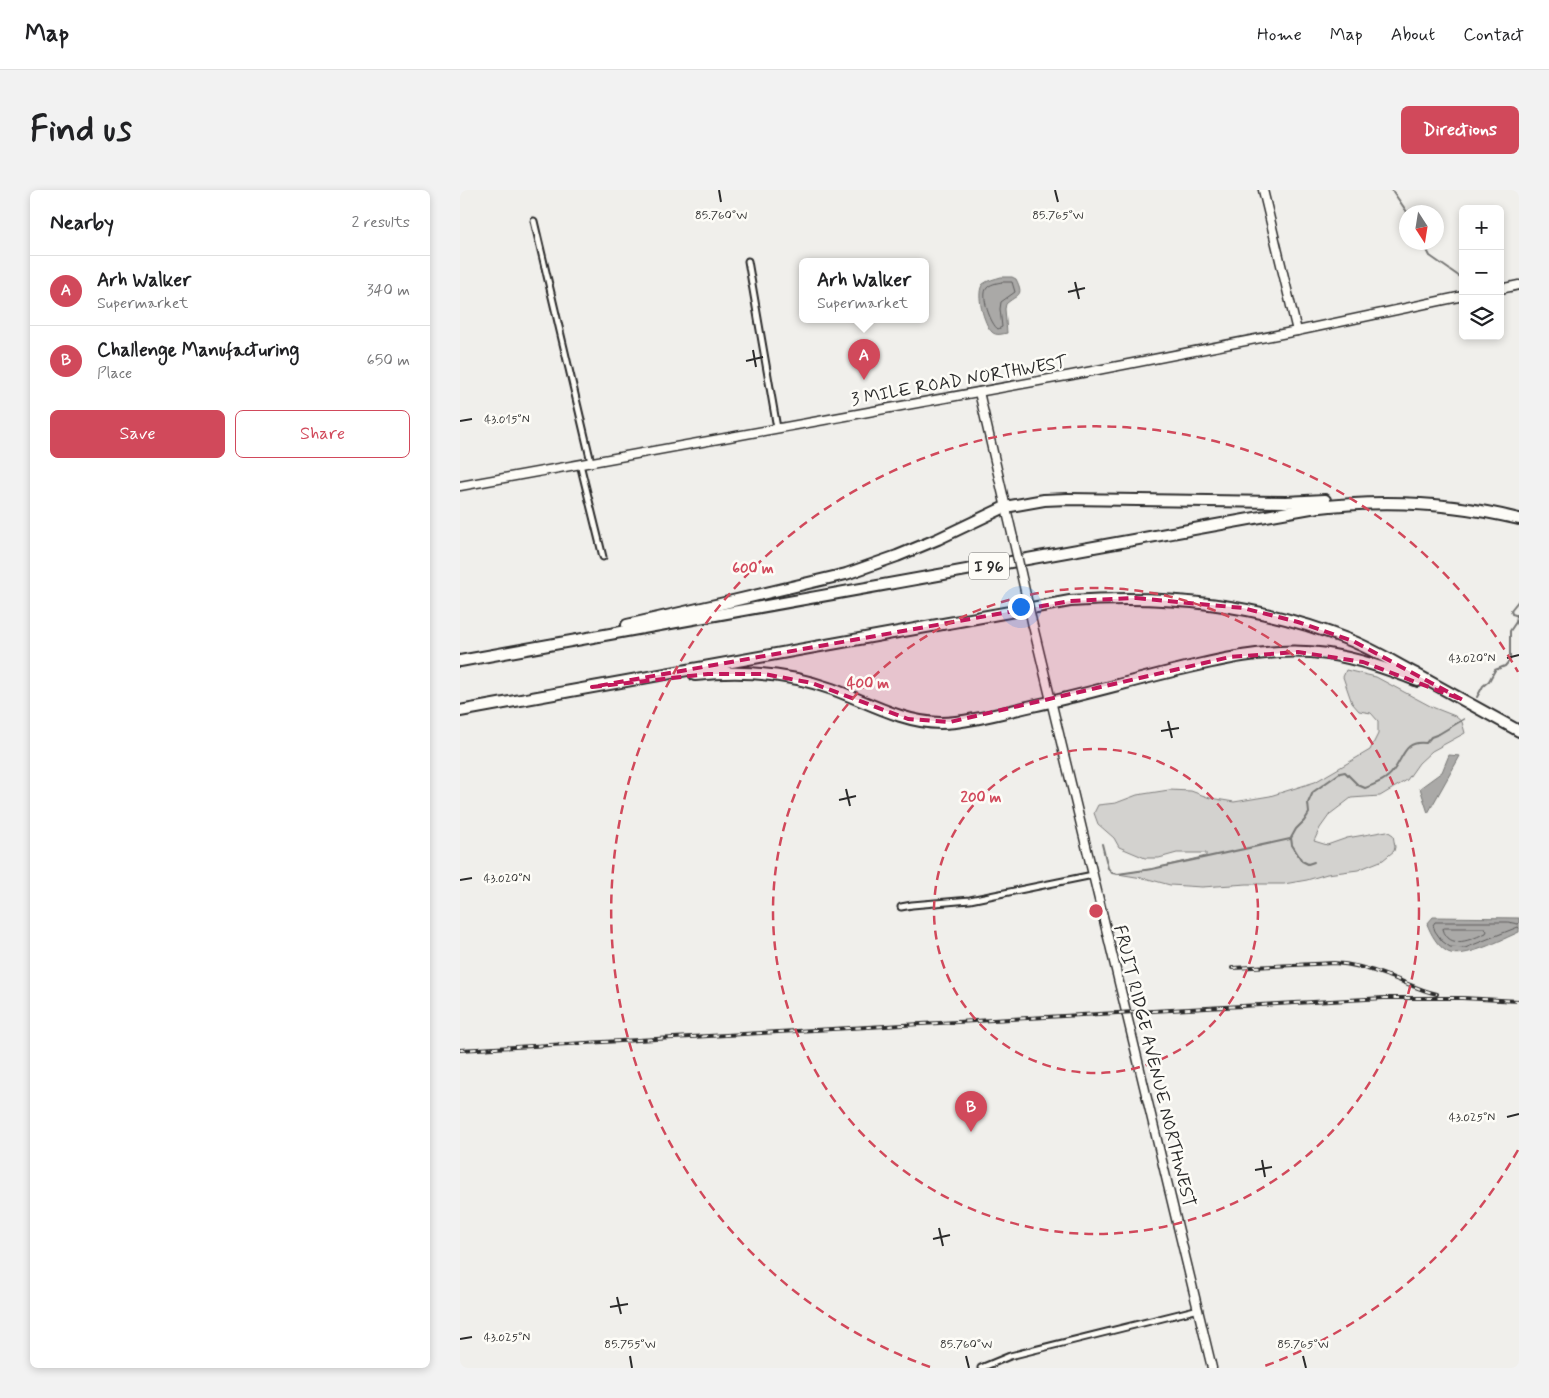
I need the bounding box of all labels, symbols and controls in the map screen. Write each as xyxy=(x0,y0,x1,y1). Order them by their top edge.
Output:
text: Map xyxy=(25,19,69,50)
text: Home xyxy=(1257,23,1302,47)
text: Map xyxy=(1330,23,1363,47)
text: About xyxy=(1391,23,1435,47)
text: Contact xyxy=(1463,23,1524,47)
button: Directions xyxy=(1401,106,1519,154)
text: Find us xyxy=(30,107,132,153)
north arrow xyxy=(1399,205,1444,250)
map controls xyxy=(1459,205,1504,340)
button: + xyxy=(1459,205,1504,250)
text: 85.760°W xyxy=(695,208,747,224)
text: 85.765°W xyxy=(1032,208,1084,224)
text: Nearby xyxy=(50,209,114,237)
text: 2 results xyxy=(352,212,410,233)
button: − xyxy=(1459,250,1504,295)
popup xyxy=(799,258,929,323)
text: Arh Walker xyxy=(97,268,191,293)
text: Arh Walker xyxy=(817,268,911,293)
text: A xyxy=(61,280,71,301)
text: 340 m xyxy=(366,280,410,301)
text: Supermarket xyxy=(97,293,188,314)
text: Supermarket xyxy=(817,293,908,314)
button: layers xyxy=(1459,295,1504,340)
text: Challenge Manufacturing xyxy=(97,338,299,363)
pin: A xyxy=(848,339,880,380)
text: B xyxy=(61,350,71,371)
text: 650 m xyxy=(367,350,410,371)
street label: 3 MILE ROAD NORTHWEST xyxy=(849,350,1069,410)
text: Place xyxy=(97,363,132,384)
button: Save xyxy=(50,410,225,458)
button: Share xyxy=(235,410,410,458)
text: 43.015°N xyxy=(484,412,530,428)
road number: I 96 xyxy=(969,552,1009,580)
text: 600 m xyxy=(732,559,774,579)
your location xyxy=(1008,594,1034,620)
text: 43.020°N xyxy=(1448,651,1496,667)
text: 400 m xyxy=(847,674,889,694)
text: 200 m xyxy=(961,788,1002,808)
text: 43.020°N xyxy=(483,871,531,887)
centre of rings xyxy=(1087,902,1105,920)
street label: FRUIT RIDGE AVENUE NORTHWEST xyxy=(1107,923,1201,1210)
pin: B xyxy=(955,1091,987,1132)
text: 43.025°N xyxy=(1449,1110,1495,1126)
text: 43.025°N xyxy=(484,1330,530,1346)
text: 85.755°W xyxy=(604,1337,656,1353)
text: 85.760°W xyxy=(940,1337,992,1353)
text: 85.765°W xyxy=(1277,1337,1329,1353)

